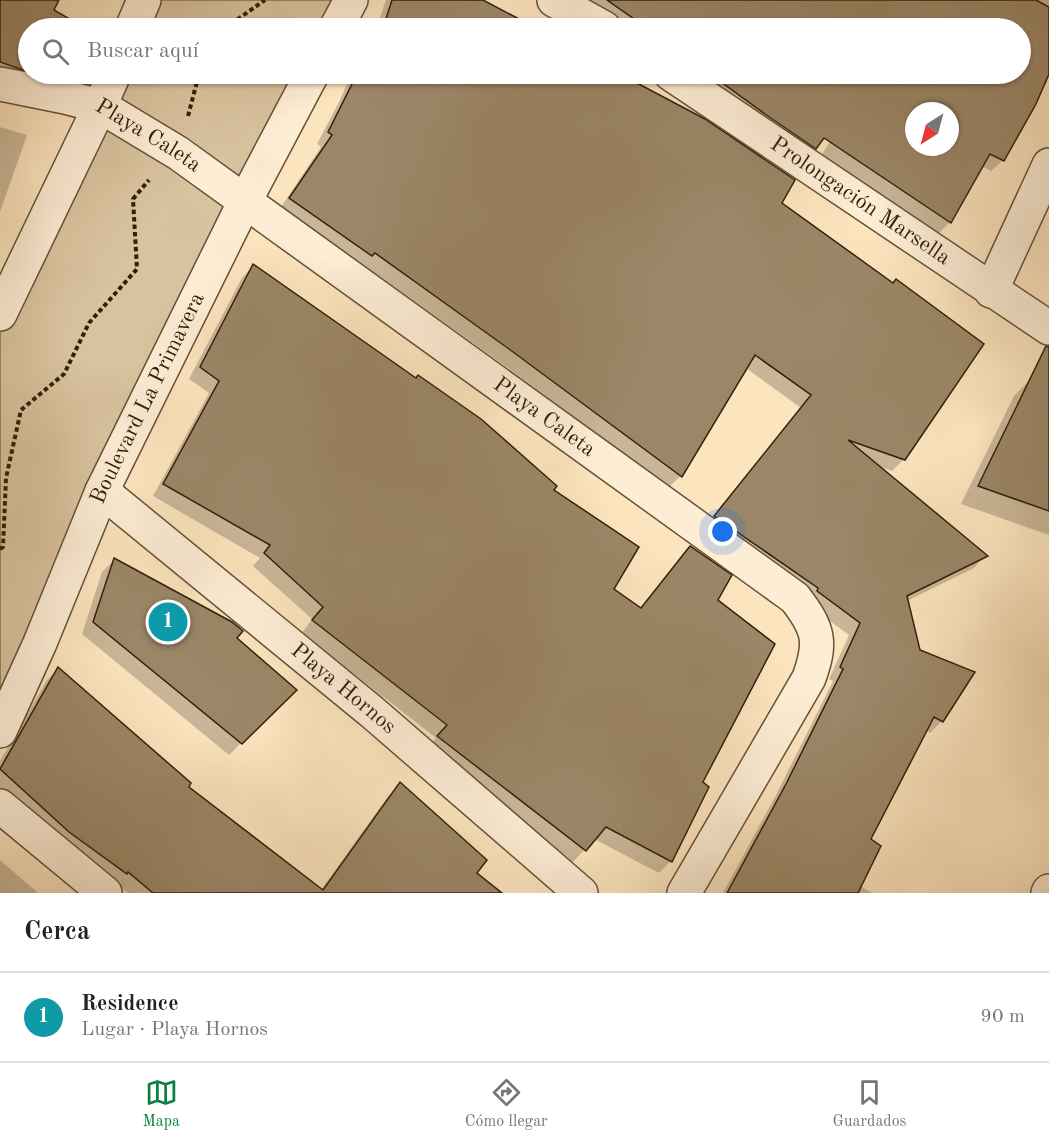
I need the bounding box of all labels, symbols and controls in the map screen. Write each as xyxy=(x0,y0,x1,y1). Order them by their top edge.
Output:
search box xyxy=(18,18,1031,84)
icon: search xyxy=(39,35,72,68)
text: Buscar aquí xyxy=(87,40,199,62)
street label: Playa Caleta xyxy=(91,95,205,177)
north arrow xyxy=(905,102,959,156)
street label: Prolongación Marsella xyxy=(766,133,954,269)
street label: Boulevard La Primavera xyxy=(87,289,209,507)
street label: Playa Caleta xyxy=(489,373,599,461)
your location xyxy=(708,517,737,546)
pin: 1 xyxy=(148,600,188,644)
street label: Playa Hornos xyxy=(287,639,400,738)
text: Cerca xyxy=(24,919,90,945)
text: Residence xyxy=(81,993,179,1015)
text: 1 xyxy=(38,1007,49,1027)
text: 90 m xyxy=(980,1007,1025,1027)
text: Lugar · Playa Hornos xyxy=(81,1020,268,1040)
tab: Mapa xyxy=(142,1076,180,1132)
tab: Cómo llegar xyxy=(465,1076,548,1132)
tab: Guardados xyxy=(833,1076,907,1132)

